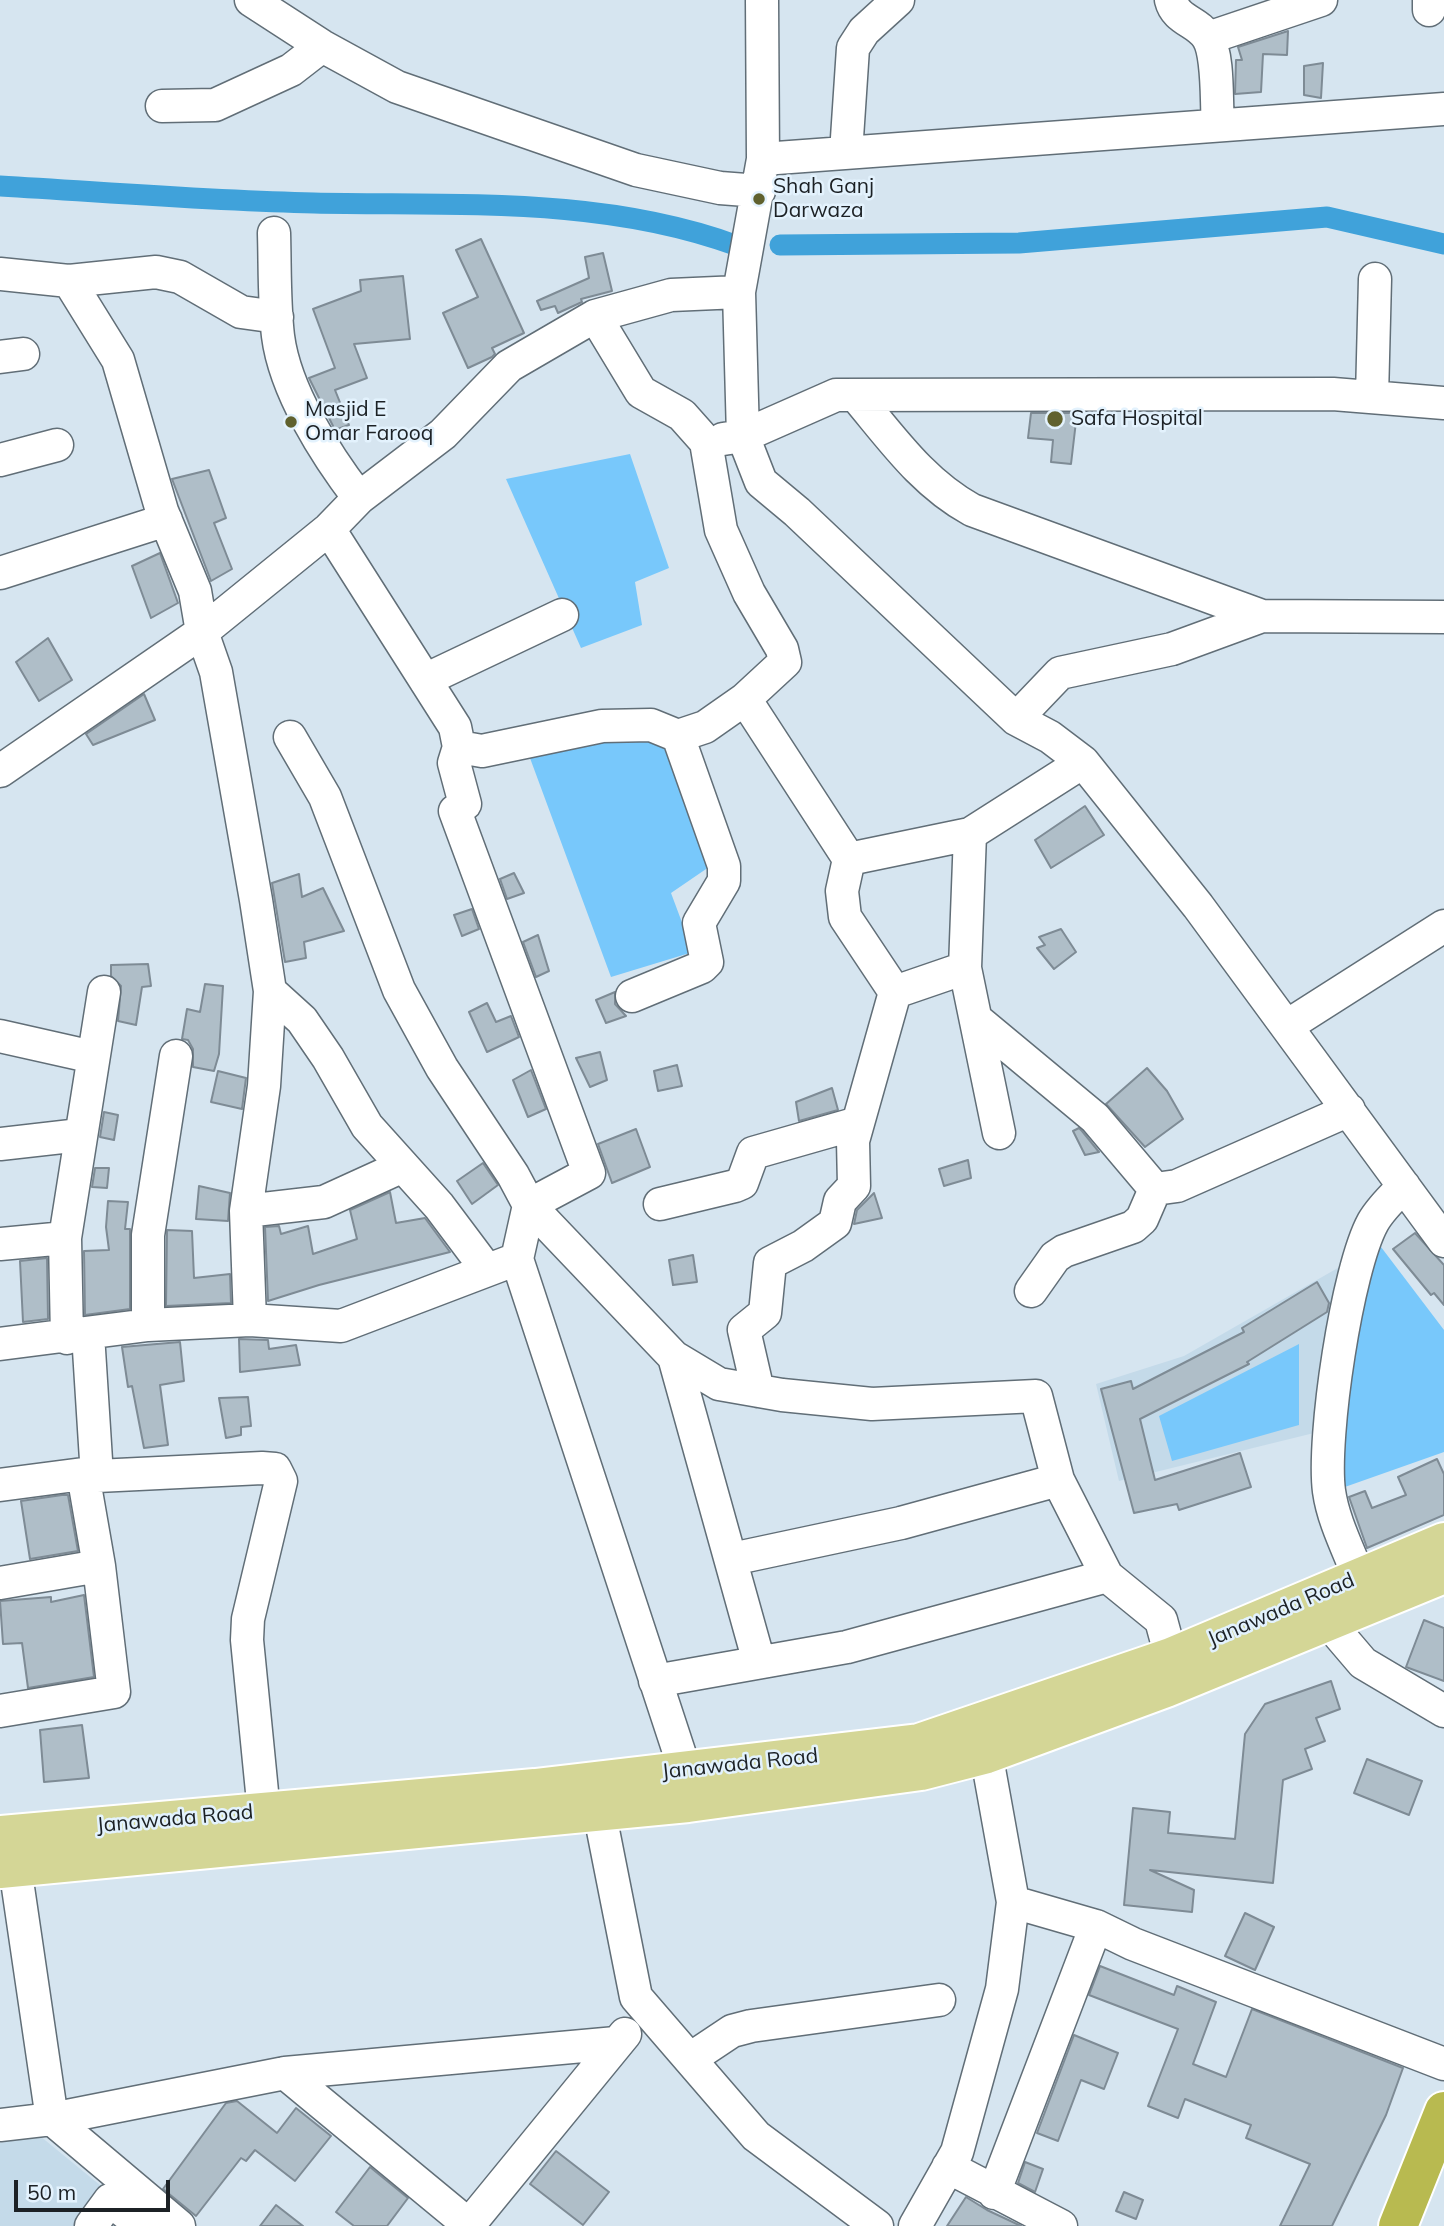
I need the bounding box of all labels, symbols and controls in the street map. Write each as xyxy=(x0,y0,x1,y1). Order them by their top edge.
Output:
place label: Shah Ganj Darwaza xyxy=(773,174,874,224)
marker: Shah Ganj Darwaza xyxy=(751,191,767,207)
place label: Masjid E Omar Farooq xyxy=(305,397,433,447)
place label: Safa Hospital xyxy=(1071,406,1203,432)
marker: Safa Hospital xyxy=(1045,409,1065,429)
marker: Masjid E Omar Farooq xyxy=(283,414,299,430)
street label: Janawada Road xyxy=(1204,1568,1358,1652)
street label: Janawada Road xyxy=(661,1743,819,1785)
street label: Janawada Road xyxy=(96,1800,254,1838)
scale bar xyxy=(18,2166,173,2210)
text: 50 m xyxy=(27,2179,76,2205)

